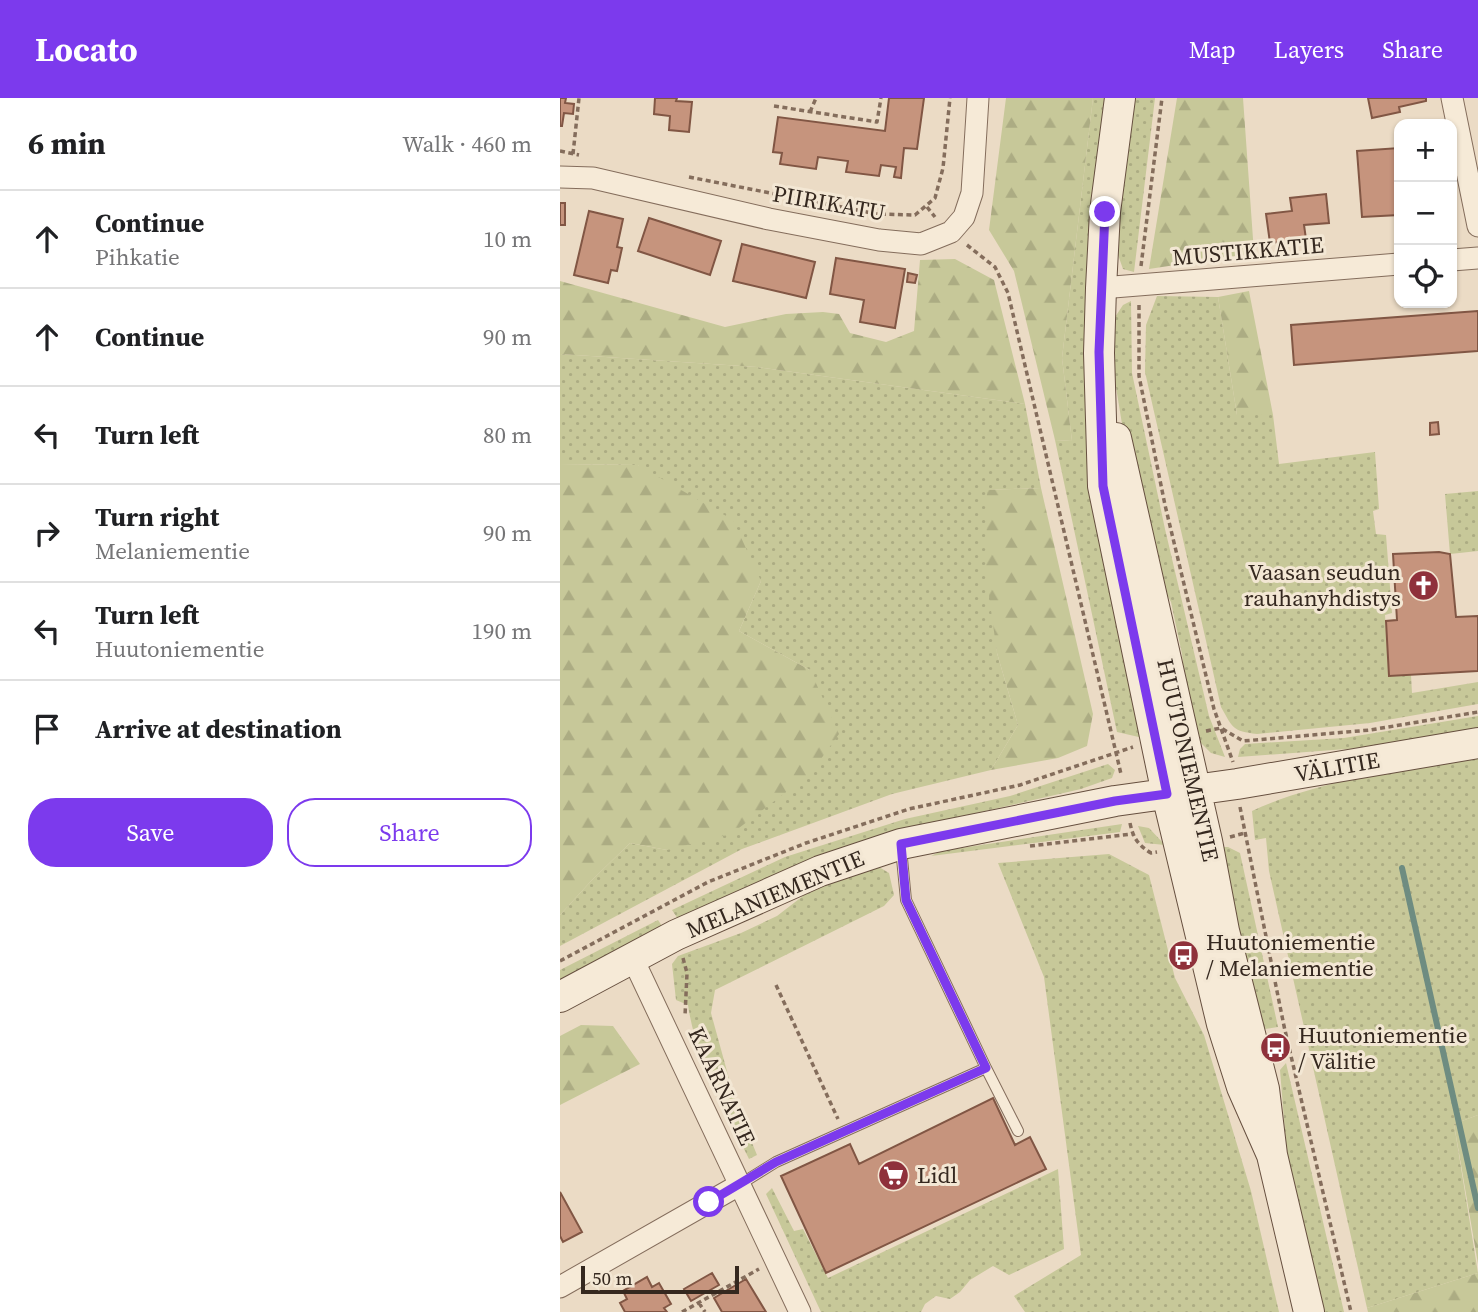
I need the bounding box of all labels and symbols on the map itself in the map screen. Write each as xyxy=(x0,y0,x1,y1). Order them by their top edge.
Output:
street label: PIIRIKATU xyxy=(770,177,888,229)
route end xyxy=(1089,196,1120,227)
street label: MUSTIKKATIE xyxy=(1171,228,1325,274)
place label: Vaasan seudun rauhanyhdistys xyxy=(1244,556,1401,614)
church icon: Vaasan seudun rauhanyhdistys xyxy=(1407,568,1441,602)
street label: HUUTONIEMENTIE xyxy=(1149,655,1227,865)
street label: VÄLITIE xyxy=(1292,744,1382,790)
street label: MELANIEMENTIE xyxy=(681,842,869,946)
place label: Huutoniementie / Melaniementie xyxy=(1206,926,1375,984)
bus stop icon: Huutoniementie / Melaniementie xyxy=(1166,938,1200,972)
place label: Huutoniementie / Välitie xyxy=(1298,1019,1467,1077)
street label: KAARNATIE xyxy=(681,1022,763,1151)
bus stop icon: Huutoniementie / Välitie xyxy=(1258,1031,1292,1065)
supermarket icon: Lidl xyxy=(877,1158,911,1192)
place label: Lidl xyxy=(917,1159,958,1191)
route start xyxy=(693,1186,724,1217)
scale bar xyxy=(581,1263,738,1295)

